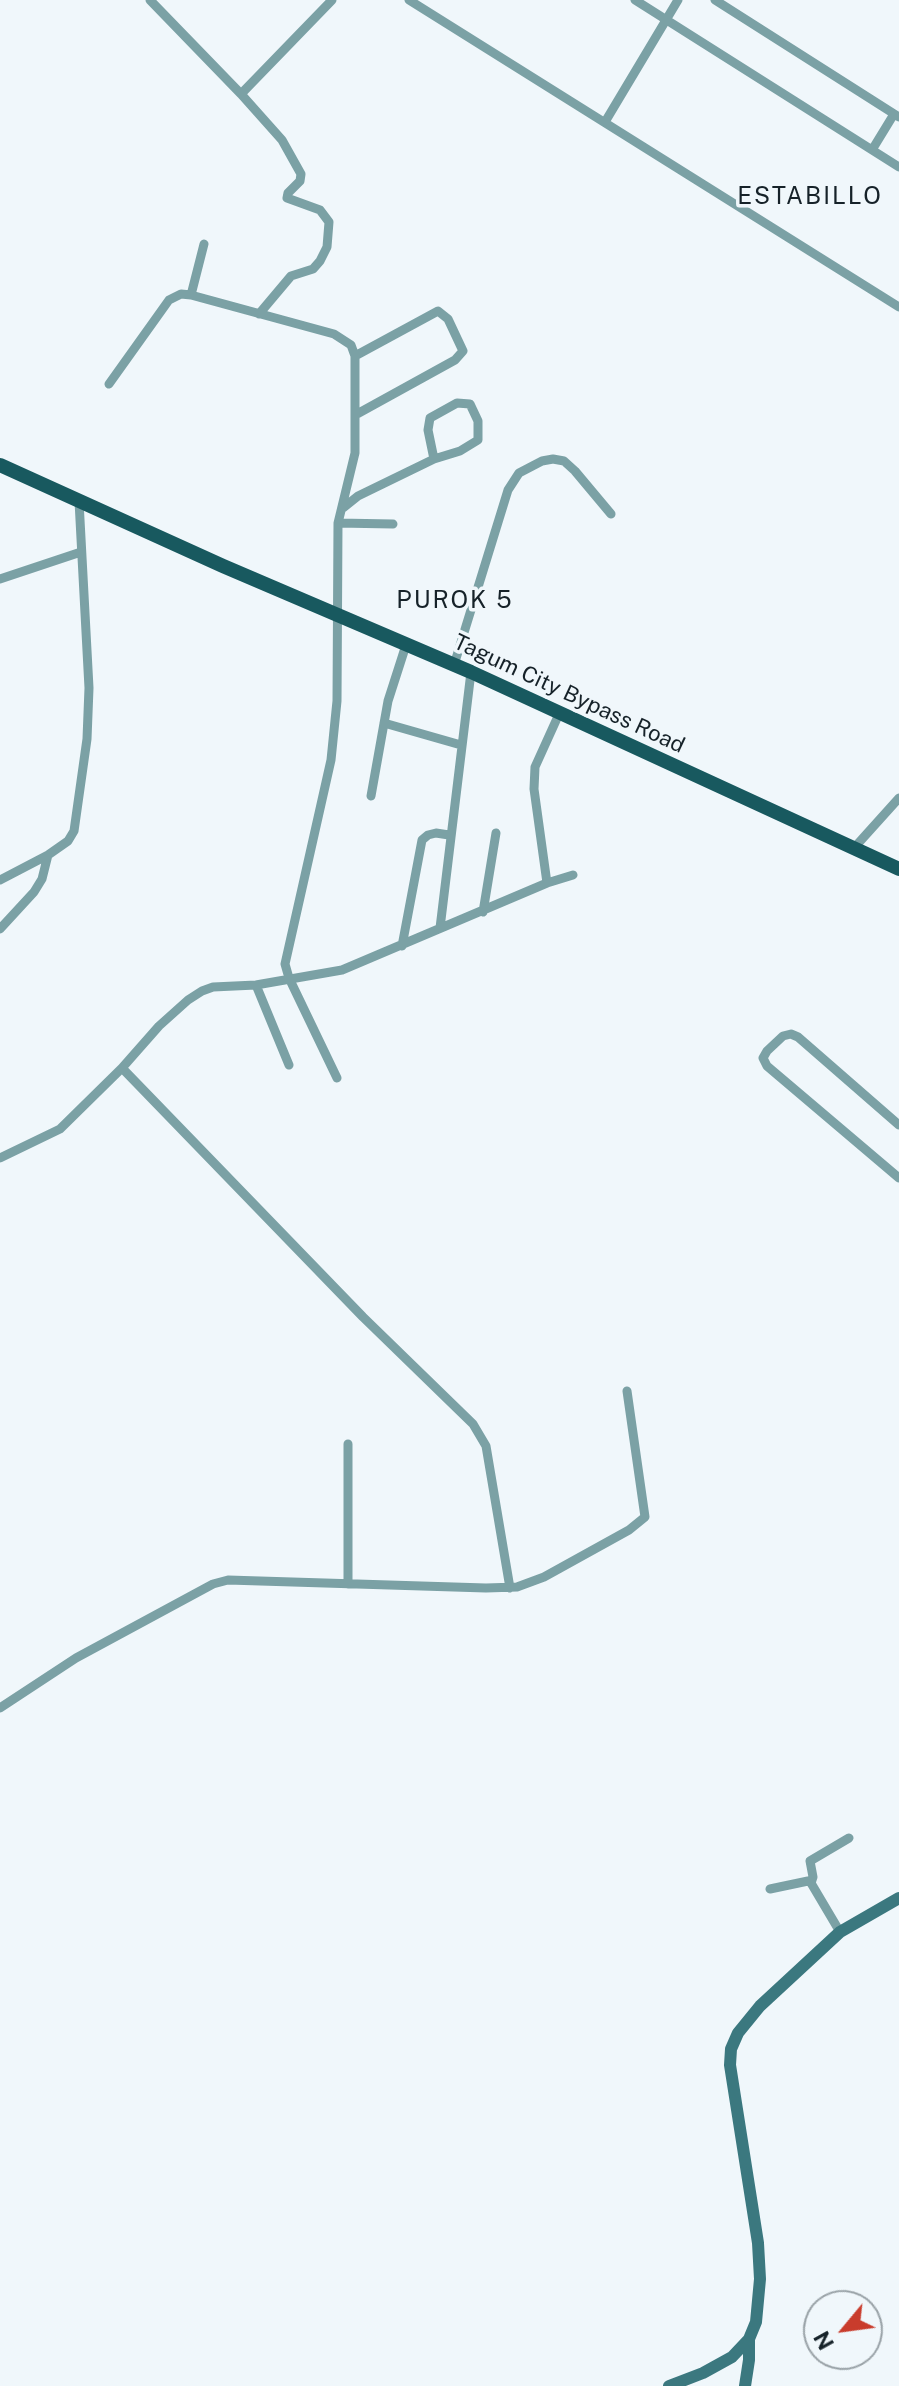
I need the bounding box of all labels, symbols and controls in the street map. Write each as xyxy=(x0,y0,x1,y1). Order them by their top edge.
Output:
district label: ESTABILLO xyxy=(737,183,883,211)
district label: PUROK 5 xyxy=(396,587,514,615)
street label: Tagum City Bypass Road xyxy=(449,629,689,759)
north arrow xyxy=(803,2290,883,2370)
text: N xyxy=(808,2327,839,2354)

